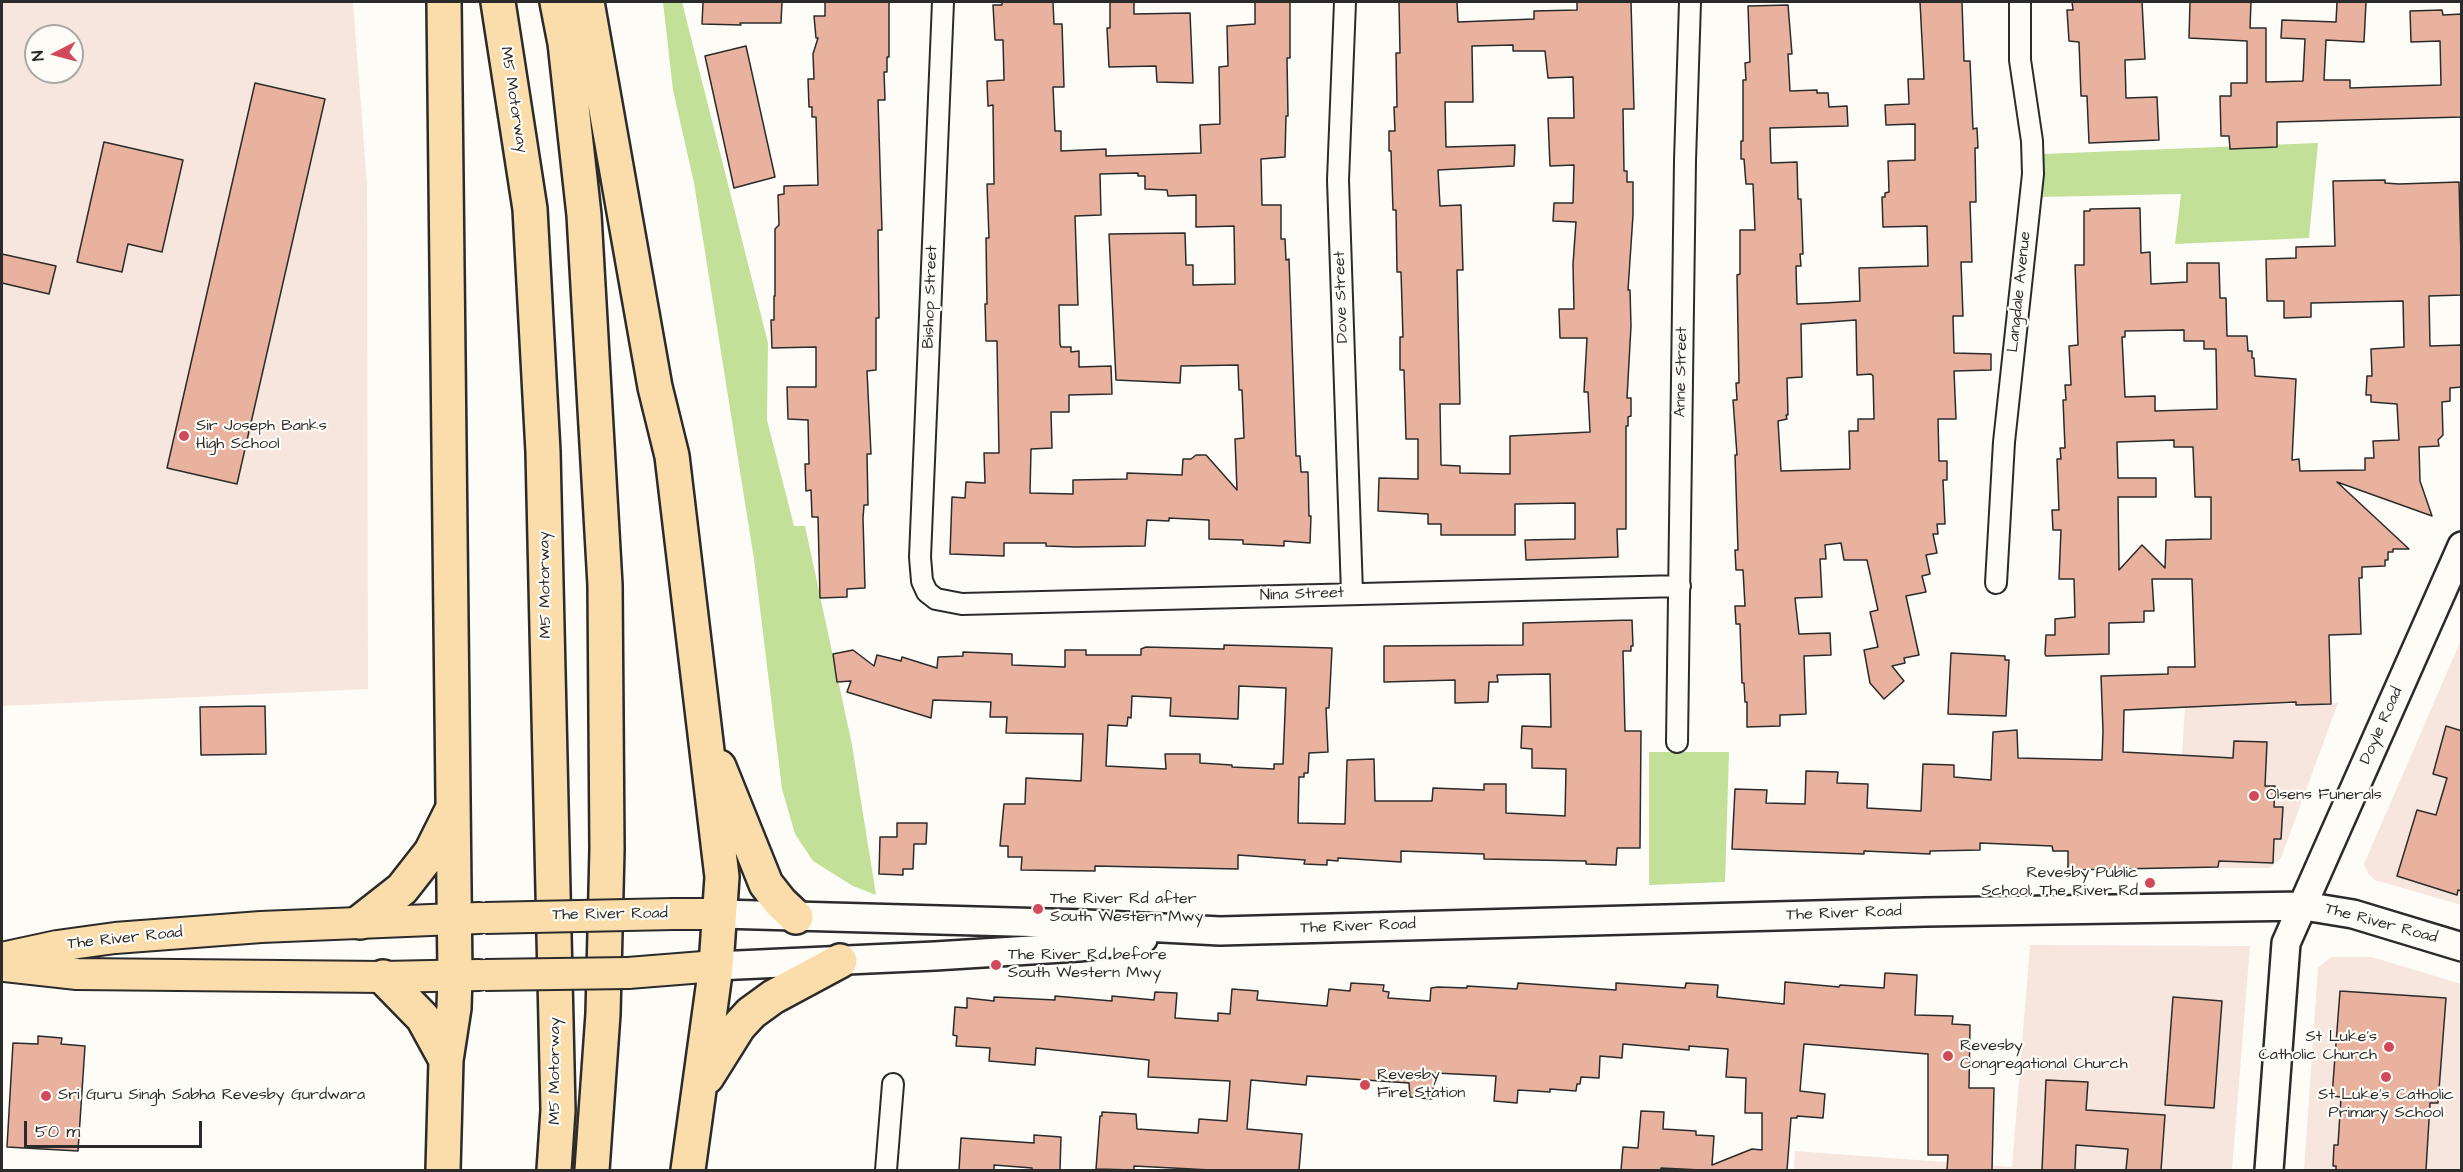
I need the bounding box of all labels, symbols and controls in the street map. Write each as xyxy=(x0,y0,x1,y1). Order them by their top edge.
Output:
north arrow xyxy=(24,24,84,84)
street label: M5 Motorway xyxy=(495,45,531,155)
text: N xyxy=(27,50,50,62)
street label: Langdale Avenue xyxy=(2004,231,2036,353)
street label: Bishop Street xyxy=(920,245,942,349)
street label: Dove Street xyxy=(1331,251,1353,343)
street label: Anne Street xyxy=(1672,327,1692,417)
place label: Sir Joseph Banks High School xyxy=(196,417,327,455)
marker: Sir Joseph Banks High School xyxy=(177,429,191,443)
street label: M5 Motorway xyxy=(535,531,557,639)
street label: Nina Street xyxy=(1260,584,1344,606)
street label: Doyle Road xyxy=(2356,684,2408,768)
place label: Olsens Funerals xyxy=(2266,786,2382,806)
marker: Olsens Funerals xyxy=(2247,789,2261,803)
place label: Revesby Public School, The River Rd xyxy=(1981,864,2138,902)
marker: Revesby Public School, The River Rd xyxy=(2143,876,2157,890)
place label: The River Rd after South Western Mwy xyxy=(1050,890,1203,928)
street label: The River Road xyxy=(2323,900,2439,948)
marker: The River Rd after South Western Mwy xyxy=(1031,902,1045,916)
street label: The River Road xyxy=(1786,902,1902,926)
street label: The River Road xyxy=(552,904,668,926)
street label: The River Road xyxy=(1300,915,1416,939)
street label: The River Road xyxy=(66,923,184,955)
place label: The River Rd before South Western Mwy xyxy=(1008,946,1167,984)
marker: The River Rd before South Western Mwy xyxy=(989,958,1003,972)
street label: M5 Motorway xyxy=(546,1017,566,1125)
place label: St Luke's Catholic Church xyxy=(2258,1028,2377,1066)
place label: Revesby Congregational Church xyxy=(1960,1037,2128,1075)
marker: St Luke's Catholic Church xyxy=(2382,1040,2396,1054)
marker: Revesby Congregational Church xyxy=(1941,1049,1955,1063)
place label: Revesby Fire Station xyxy=(1377,1066,1465,1104)
marker: St Luke's Catholic Primary School xyxy=(2379,1070,2393,1084)
marker: Revesby Fire Station xyxy=(1358,1078,1372,1092)
place label: Sri Guru Singh Sabha Revesby Gurdwara xyxy=(58,1086,365,1106)
place label: St Luke's Catholic Primary School xyxy=(2318,1086,2454,1124)
marker: Sri Guru Singh Sabha Revesby Gurdwara xyxy=(39,1089,53,1103)
scale bar xyxy=(27,1109,206,1147)
text: 50 m xyxy=(35,1119,80,1144)

